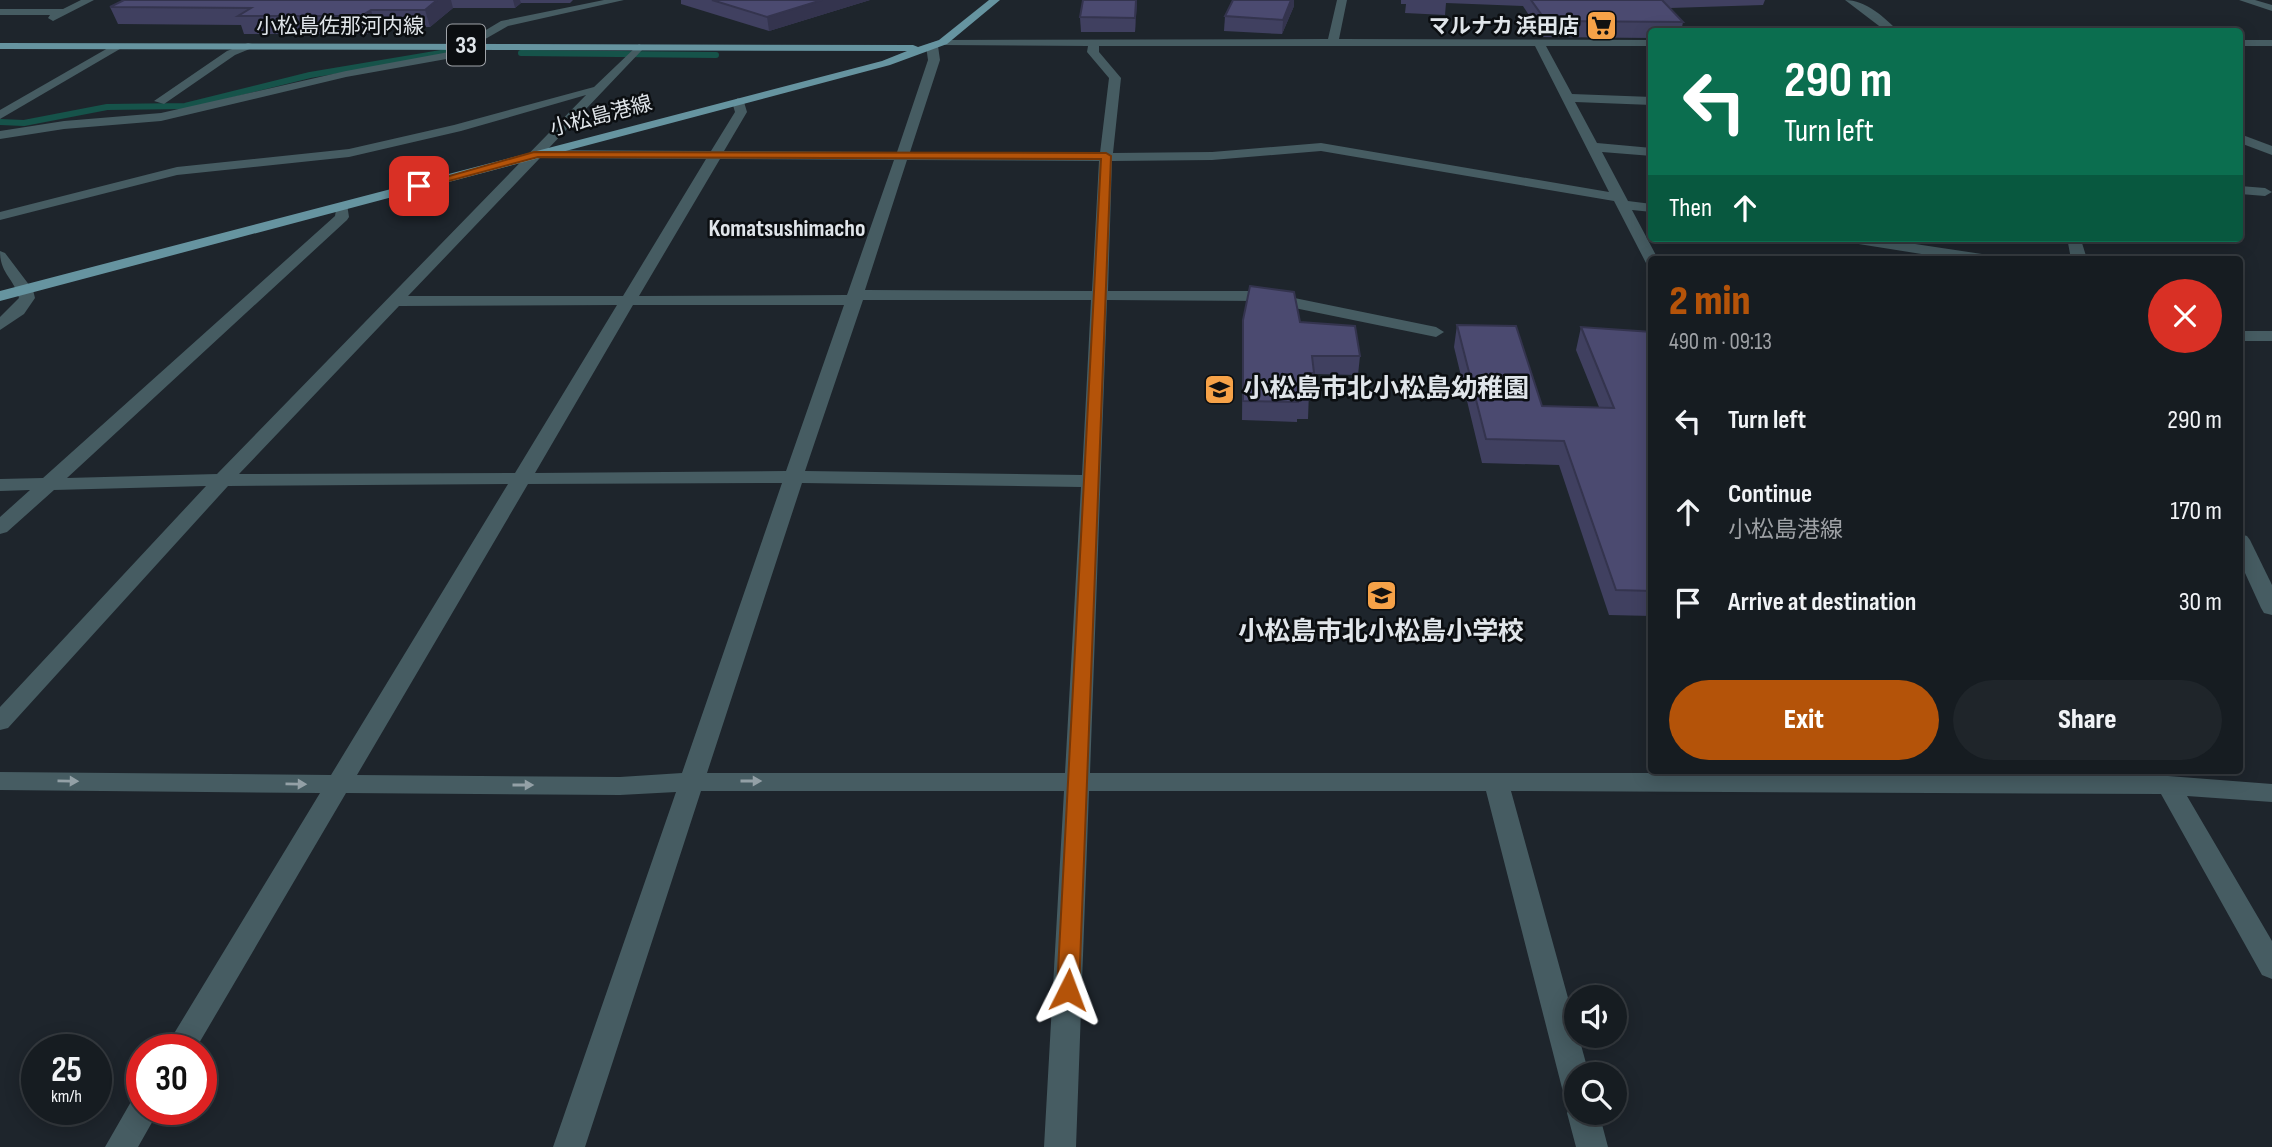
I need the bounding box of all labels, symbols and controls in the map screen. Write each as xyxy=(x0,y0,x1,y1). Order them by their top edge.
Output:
supermarket icon: マルナカ 浜田店 xyxy=(1585,9,1619,43)
street label: 小松島佐那河内線 xyxy=(256,14,424,39)
place label: マルナカ 浜田店 xyxy=(1429,14,1579,39)
road number: 33 xyxy=(447,25,485,66)
text: 290 m xyxy=(1784,52,1892,111)
icon: left xyxy=(1669,56,1760,147)
street label: 小松島港線 xyxy=(547,90,655,142)
text: Turn left xyxy=(1784,112,1874,151)
pin xyxy=(389,156,449,216)
icon: arrive xyxy=(400,167,438,205)
icon: ahead xyxy=(1726,189,1764,227)
text: Then xyxy=(1669,193,1712,224)
district label: Komatsushimacho xyxy=(709,214,865,243)
text: 2 min xyxy=(1669,276,1750,327)
button: close xyxy=(2148,279,2222,353)
text: 490 m · 09:13 xyxy=(1669,328,1772,356)
school or university icon: 小松島市北小松島幼稚園 xyxy=(1203,372,1237,406)
place label: 小松島市北小松島幼稚園 xyxy=(1243,374,1529,405)
icon: left xyxy=(1669,402,1707,440)
text: Turn left xyxy=(1728,405,1806,436)
text: 290 m xyxy=(2167,405,2222,436)
text: Continue xyxy=(1728,479,1812,510)
icon: ahead xyxy=(1669,493,1707,531)
text: 170 m xyxy=(2170,496,2222,527)
text: 小松島港線 xyxy=(1728,516,1843,544)
school or university icon: 小松島市北小松島小学校 xyxy=(1364,579,1398,613)
icon: arrive xyxy=(1669,584,1707,622)
text: Arrive at destination xyxy=(1728,587,1916,618)
text: 30 m xyxy=(2179,587,2222,618)
place label: 小松島市北小松島小学校 xyxy=(1238,617,1524,648)
button: Exit xyxy=(1669,680,1939,760)
button: Share xyxy=(1953,680,2222,760)
one-way arrow xyxy=(740,775,762,787)
one-way arrow xyxy=(57,776,79,787)
one-way arrow xyxy=(285,778,307,790)
one-way arrow xyxy=(512,779,534,791)
position arrow xyxy=(1031,953,1105,1027)
map controls xyxy=(1564,985,1627,1125)
button: sound xyxy=(1564,985,1627,1048)
speed limit sign: 30 xyxy=(126,1034,217,1125)
text: 25 xyxy=(51,1049,82,1092)
button: search xyxy=(1564,1062,1627,1125)
text: km/h xyxy=(51,1086,82,1107)

